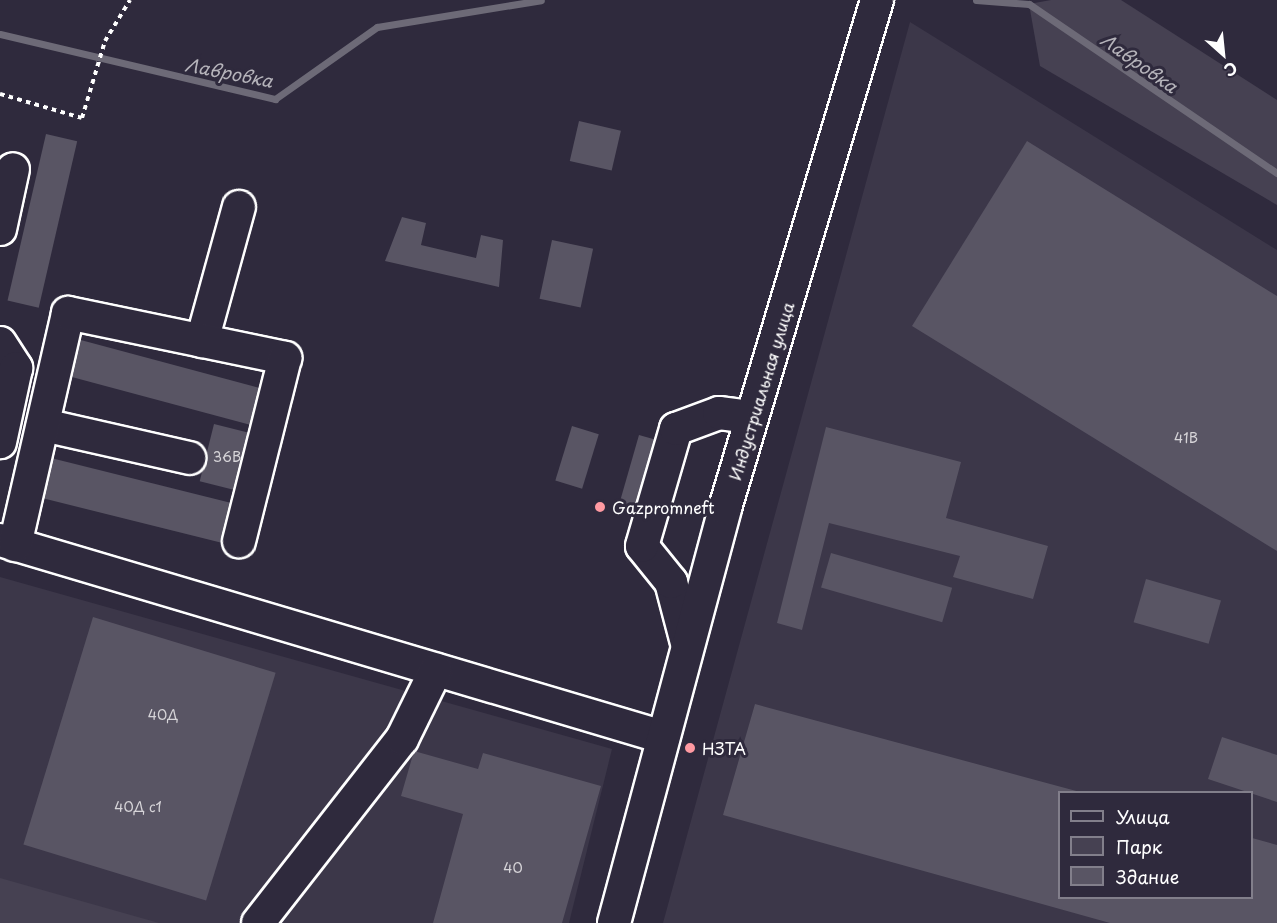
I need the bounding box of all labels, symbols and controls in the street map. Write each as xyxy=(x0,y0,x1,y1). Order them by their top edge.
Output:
north arrow xyxy=(1193,24,1253,84)
water label: Лавровка xyxy=(1097,29,1181,97)
water label: Лавровка xyxy=(183,54,275,92)
text: С xyxy=(1220,57,1242,83)
street label: Индустриальная улица xyxy=(725,299,797,483)
house number: 41В xyxy=(1174,430,1198,446)
house number: 36В xyxy=(213,449,241,465)
place label: Gazpromneft xyxy=(612,497,715,517)
marker: Gazpromneft xyxy=(593,500,607,514)
house number: 40Д xyxy=(148,707,178,723)
place label: НЗТА xyxy=(702,738,746,758)
marker: НЗТА xyxy=(683,741,697,755)
legend xyxy=(1058,791,1253,899)
house number: 40Д с1 xyxy=(114,799,162,815)
text: Улица xyxy=(1116,803,1170,830)
text: Парк xyxy=(1116,833,1162,860)
house number: 40 xyxy=(503,860,523,876)
text: Здание xyxy=(1116,863,1179,890)

